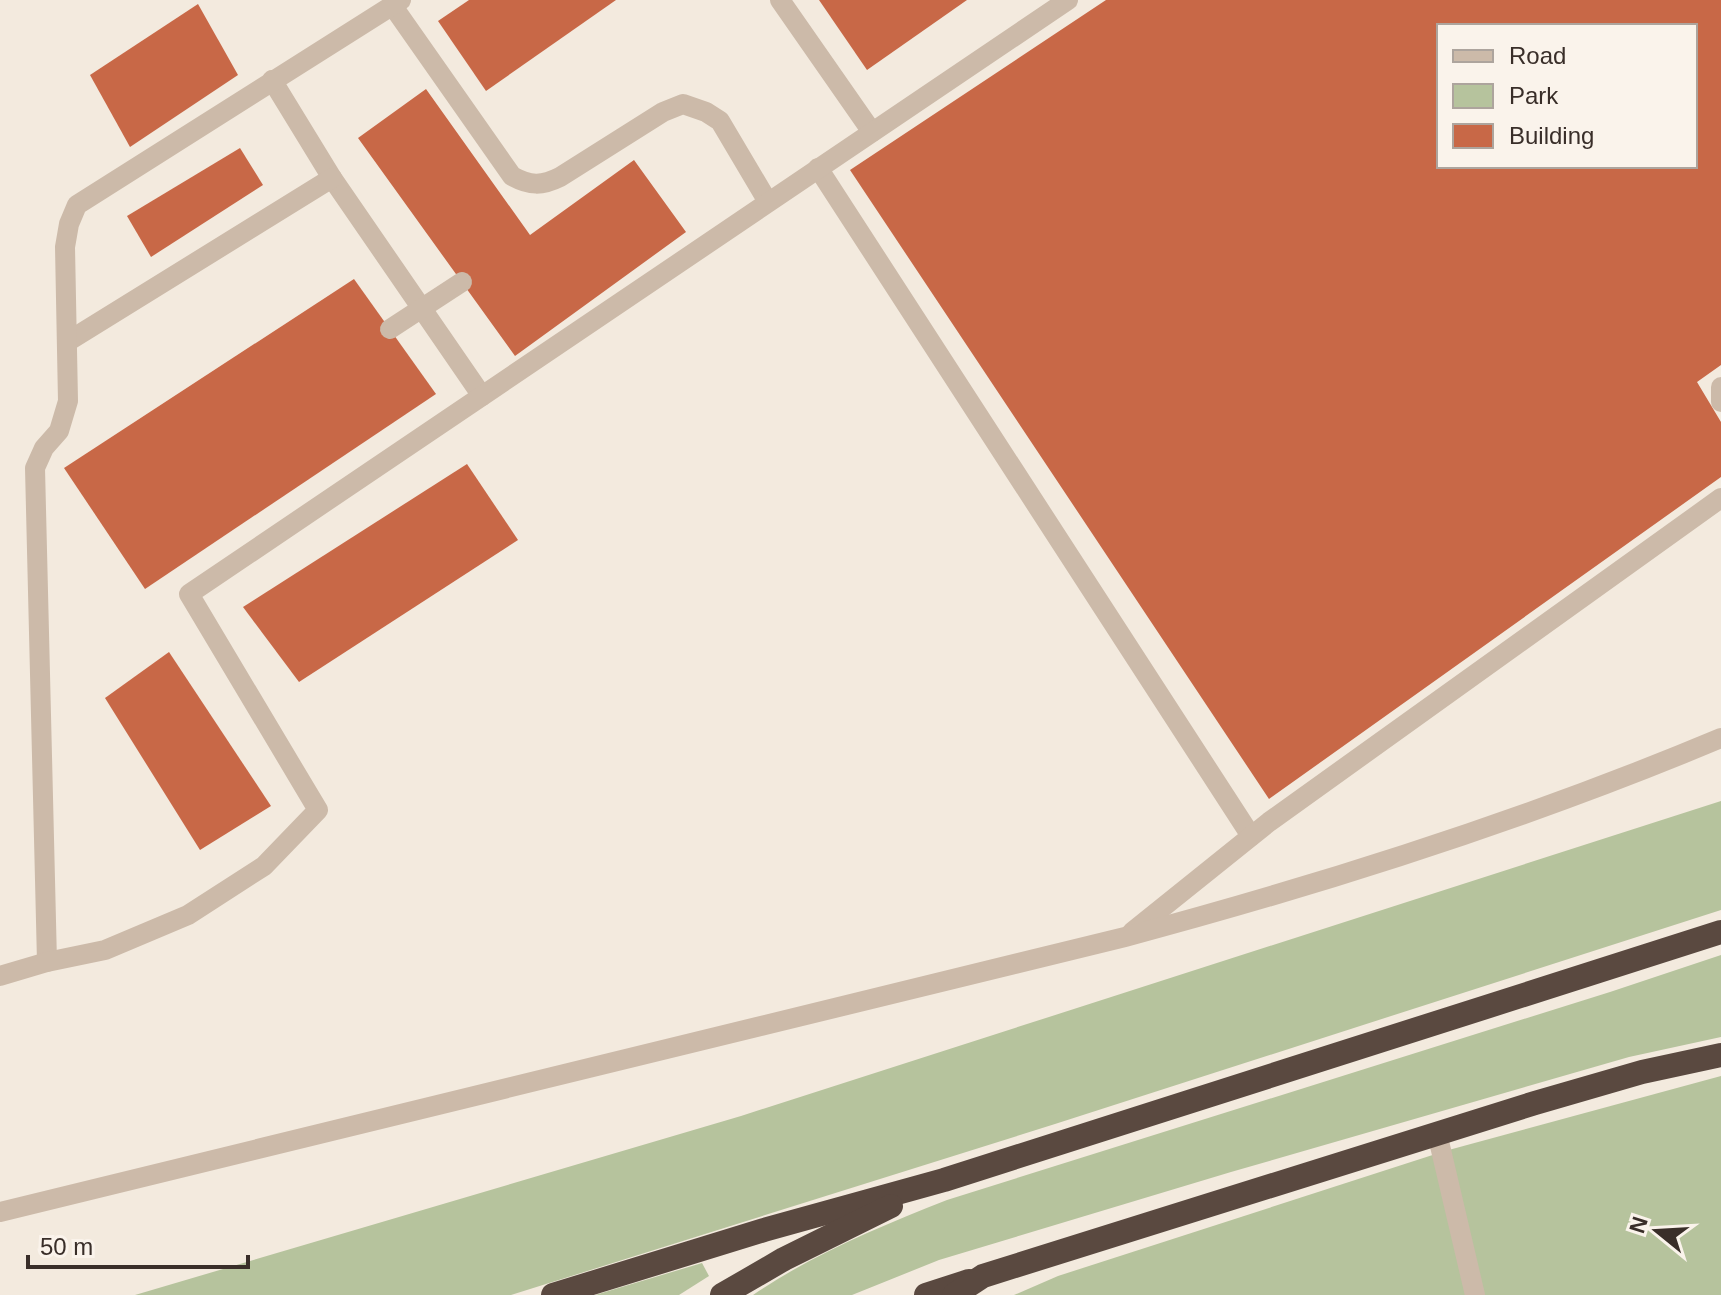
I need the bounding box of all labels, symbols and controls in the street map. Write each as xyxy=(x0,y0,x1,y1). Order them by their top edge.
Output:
legend xyxy=(1437,24,1697,168)
text: Road xyxy=(1509,42,1566,69)
text: Park xyxy=(1509,82,1559,109)
text: Building xyxy=(1509,122,1594,149)
north arrow xyxy=(1617,1191,1697,1271)
text: N xyxy=(1624,1214,1653,1236)
scale bar xyxy=(28,1219,248,1269)
text: 50 m xyxy=(40,1233,93,1260)

